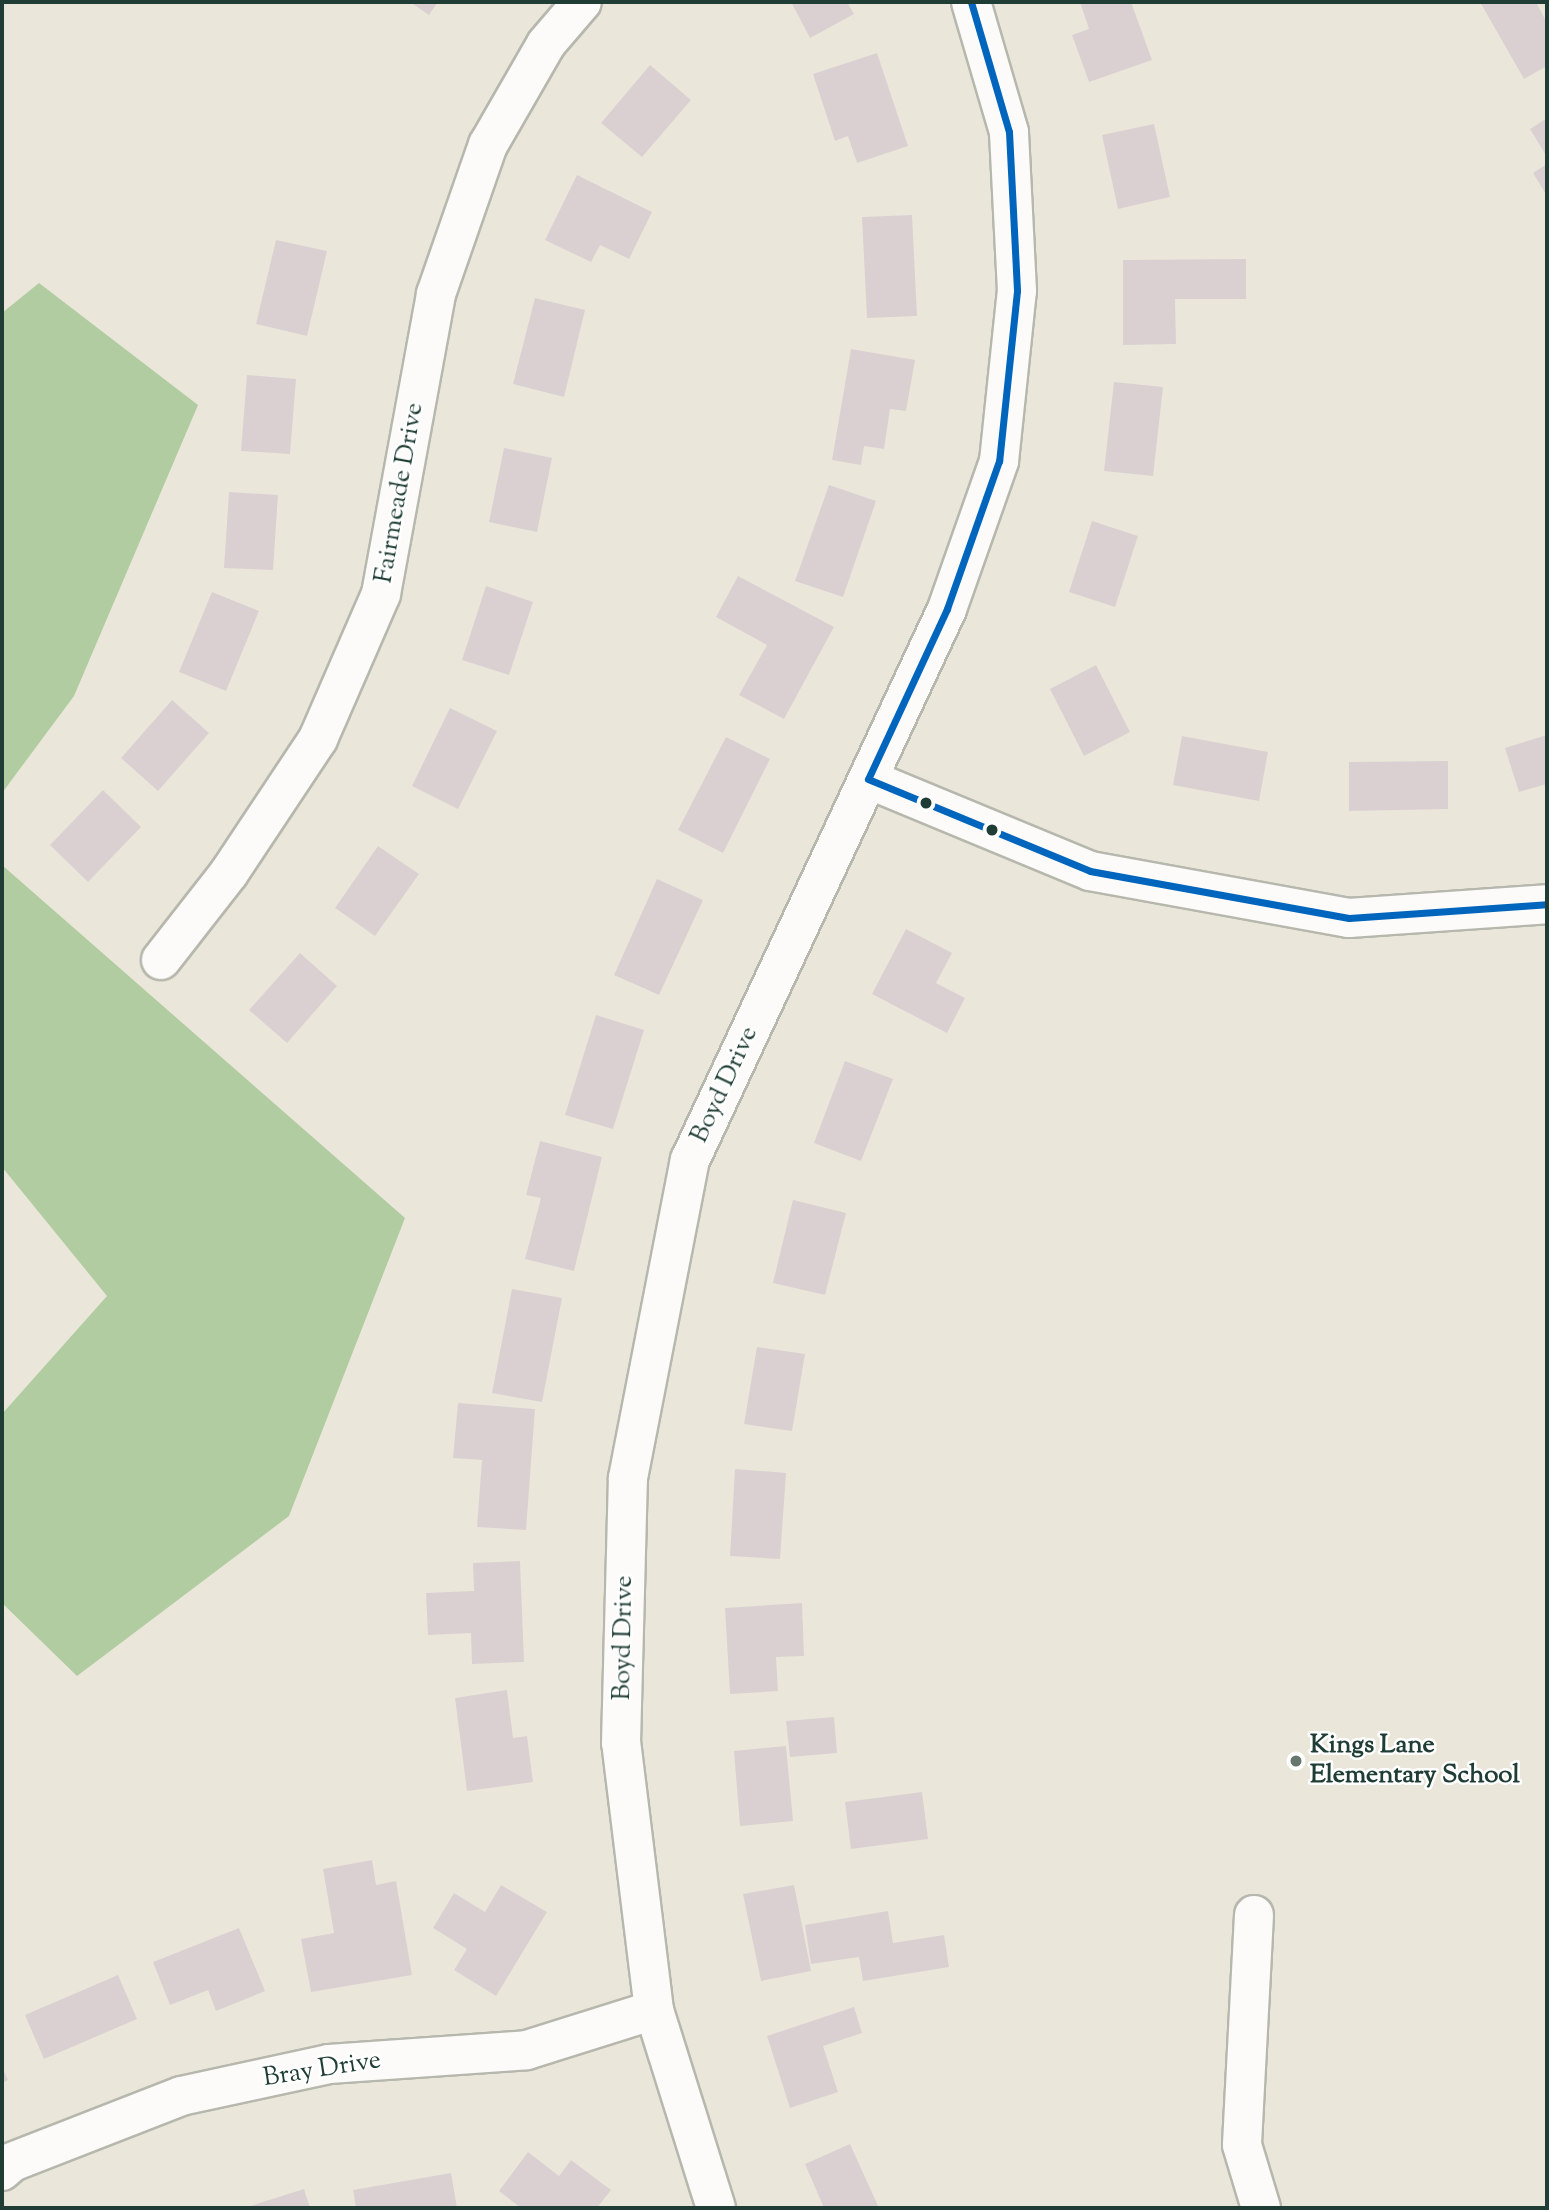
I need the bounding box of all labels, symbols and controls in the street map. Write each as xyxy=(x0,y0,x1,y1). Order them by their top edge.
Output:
street label: Fairmeade Drive xyxy=(369,400,431,586)
unlabelled marker xyxy=(919,796,933,810)
unlabelled marker xyxy=(985,823,999,837)
street label: Boyd Drive xyxy=(684,1022,766,1148)
street label: Boyd Drive xyxy=(607,1575,641,1701)
place label: Kings Lane Elementary School xyxy=(1310,1730,1520,1792)
marker: Kings Lane Elementary School xyxy=(1288,1753,1304,1769)
street label: Bray Drive xyxy=(261,2045,383,2095)

